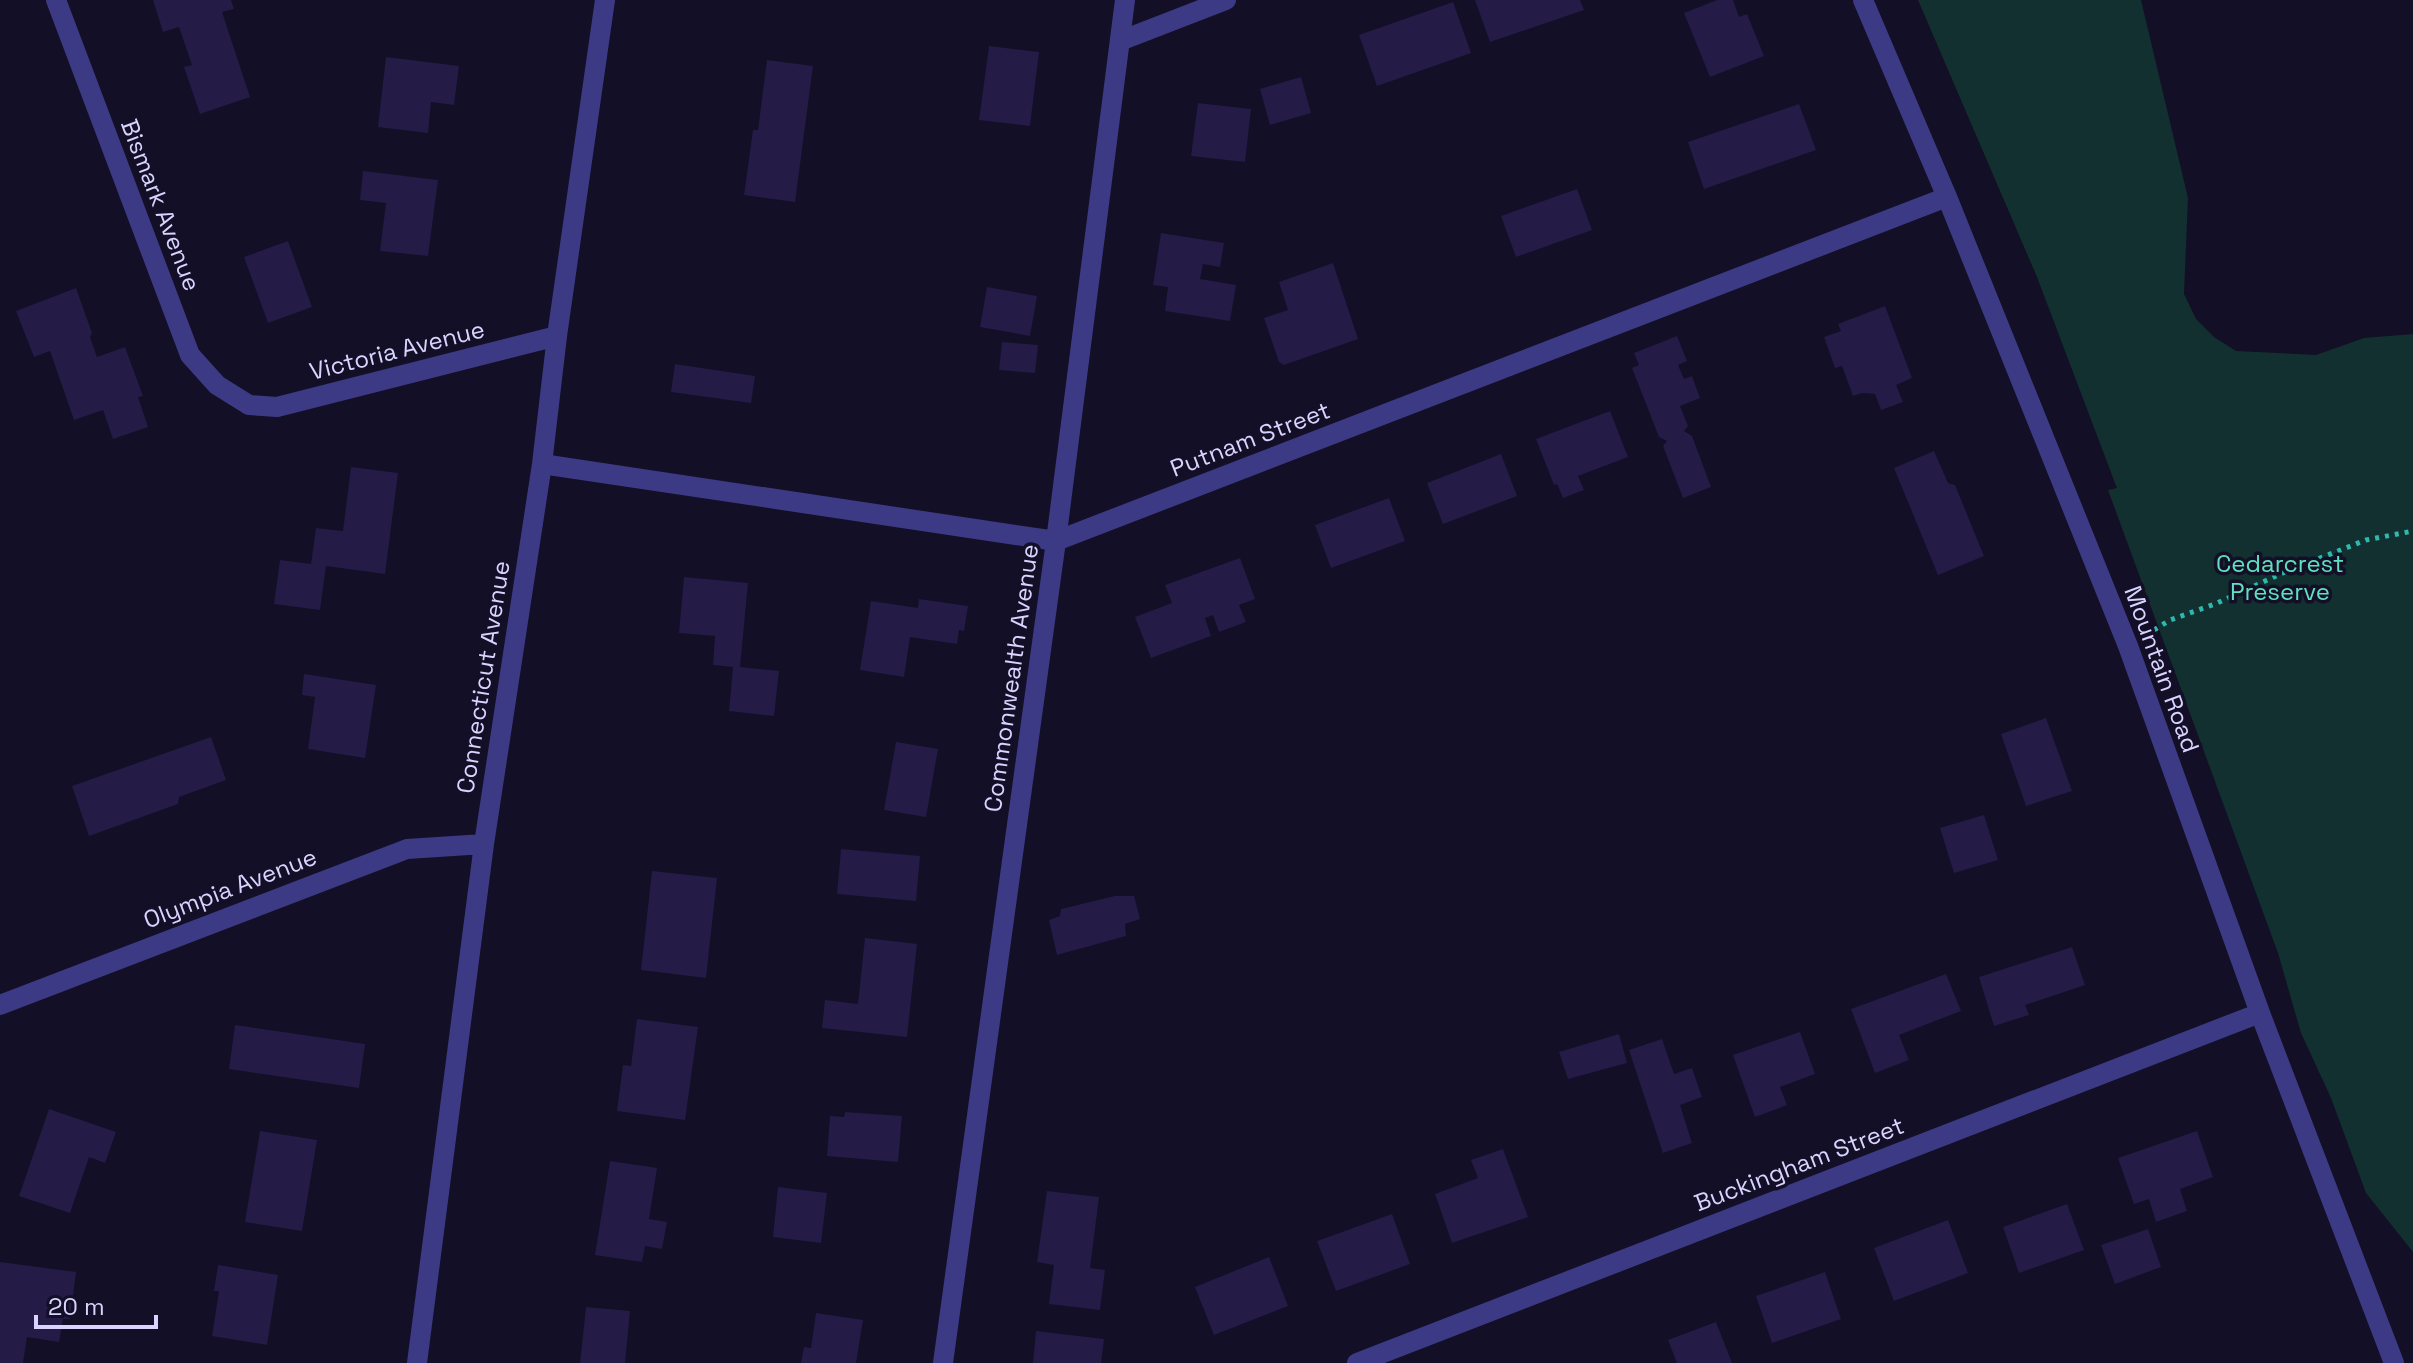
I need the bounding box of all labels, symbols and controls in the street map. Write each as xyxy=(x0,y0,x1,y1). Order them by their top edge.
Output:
street label: Bismark Avenue xyxy=(114,115,208,295)
street label: Victoria Avenue xyxy=(306,313,488,387)
street label: Putnam Street xyxy=(1166,394,1334,484)
street label: Commonwealth Avenue xyxy=(977,542,1045,814)
park label: Cedarcrest Preserve xyxy=(2216,548,2344,607)
street label: Connecticut Avenue xyxy=(449,558,517,796)
street label: Mountain Road xyxy=(2117,581,2207,757)
street label: Olympia Avenue xyxy=(139,841,321,935)
street label: Buckingham Street xyxy=(1690,1110,1908,1218)
scale bar xyxy=(36,1279,156,1329)
text: 20 m xyxy=(48,1291,105,1322)

